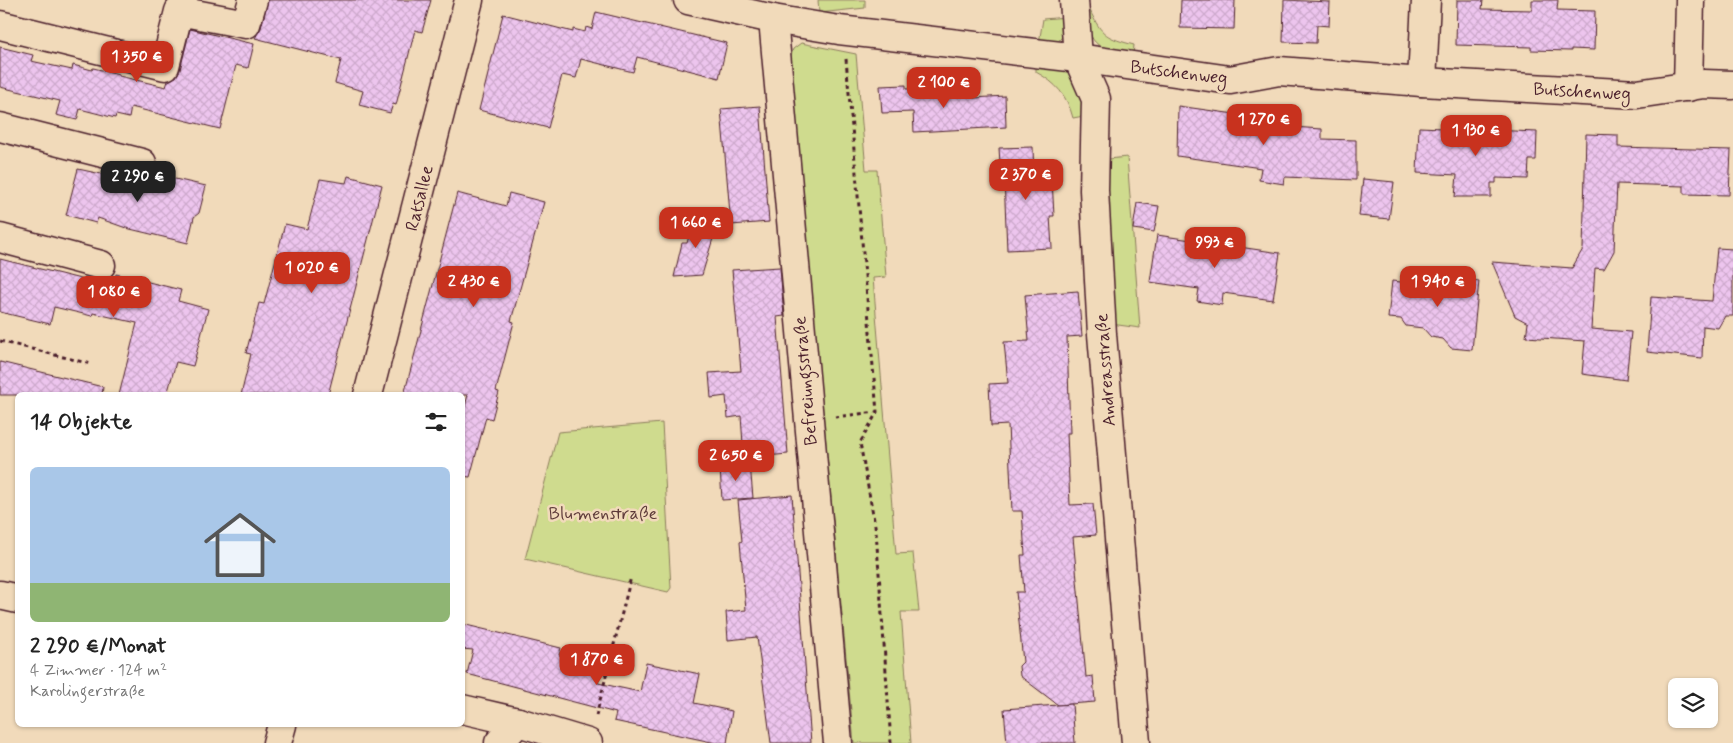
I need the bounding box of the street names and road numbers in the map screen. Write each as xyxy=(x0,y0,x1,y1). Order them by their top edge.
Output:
street label: Butschenweg xyxy=(1129,55,1229,92)
street label: Butschenweg xyxy=(1533,77,1631,108)
street label: Ratsallee xyxy=(400,163,440,234)
street label: Andreasstraße xyxy=(1090,313,1122,427)
street label: Befreiungsstraße xyxy=(788,315,826,447)

